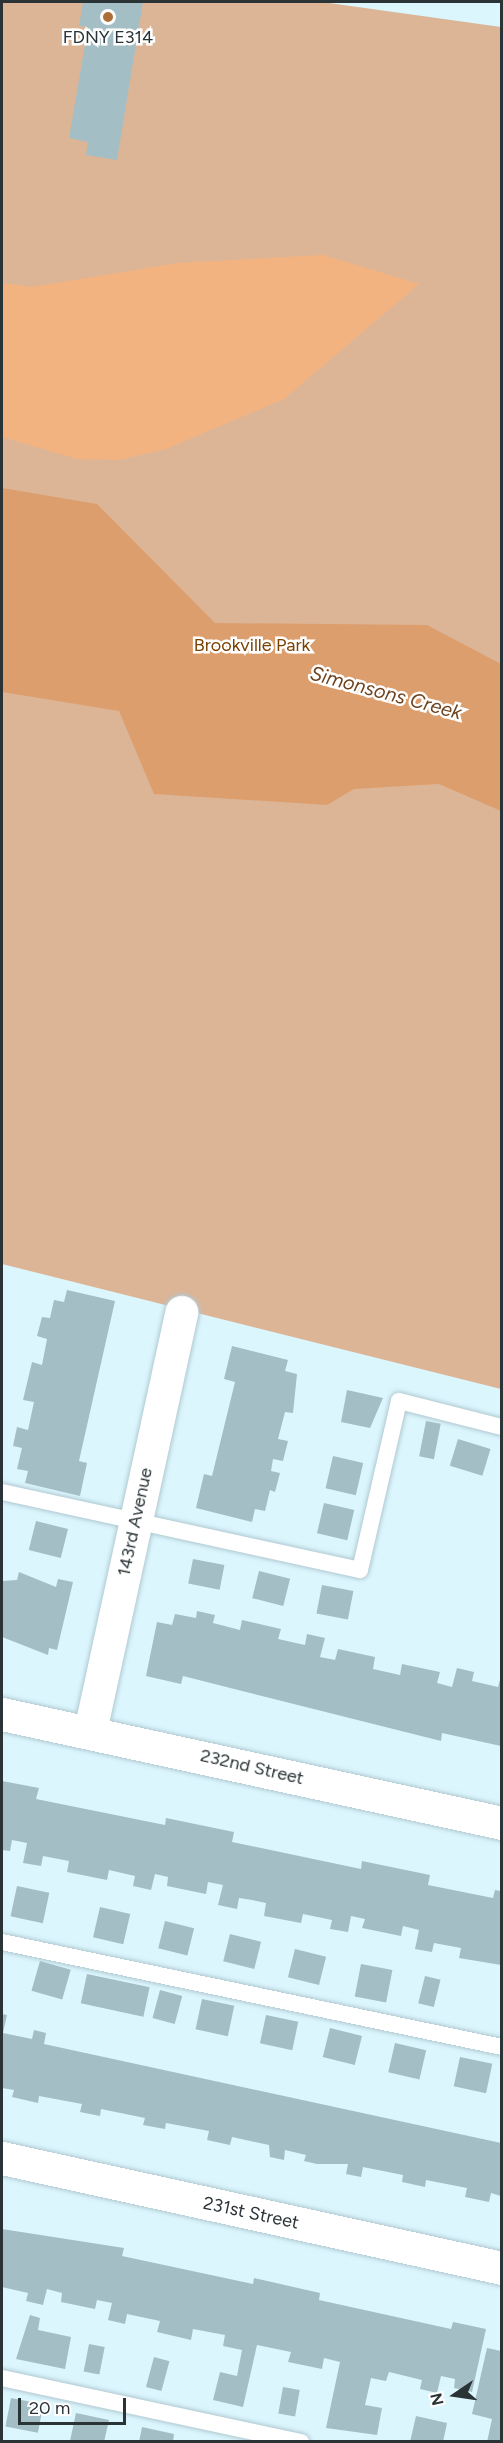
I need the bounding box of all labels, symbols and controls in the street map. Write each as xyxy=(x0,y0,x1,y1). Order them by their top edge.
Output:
marker: FDNY E314 xyxy=(101,10,115,24)
place label: FDNY E314 xyxy=(63,26,153,48)
park label: Brookville Park xyxy=(194,634,310,656)
water label: Simonsons Creek xyxy=(308,661,464,725)
street label: 143rd Avenue xyxy=(113,1466,157,1578)
street label: 232nd Street xyxy=(198,1745,306,1789)
street label: 231st Street xyxy=(201,2192,301,2234)
north arrow xyxy=(425,2365,485,2425)
scale bar xyxy=(21,2386,129,2424)
text: N xyxy=(426,2391,448,2407)
text: 20 m xyxy=(29,2397,70,2419)

